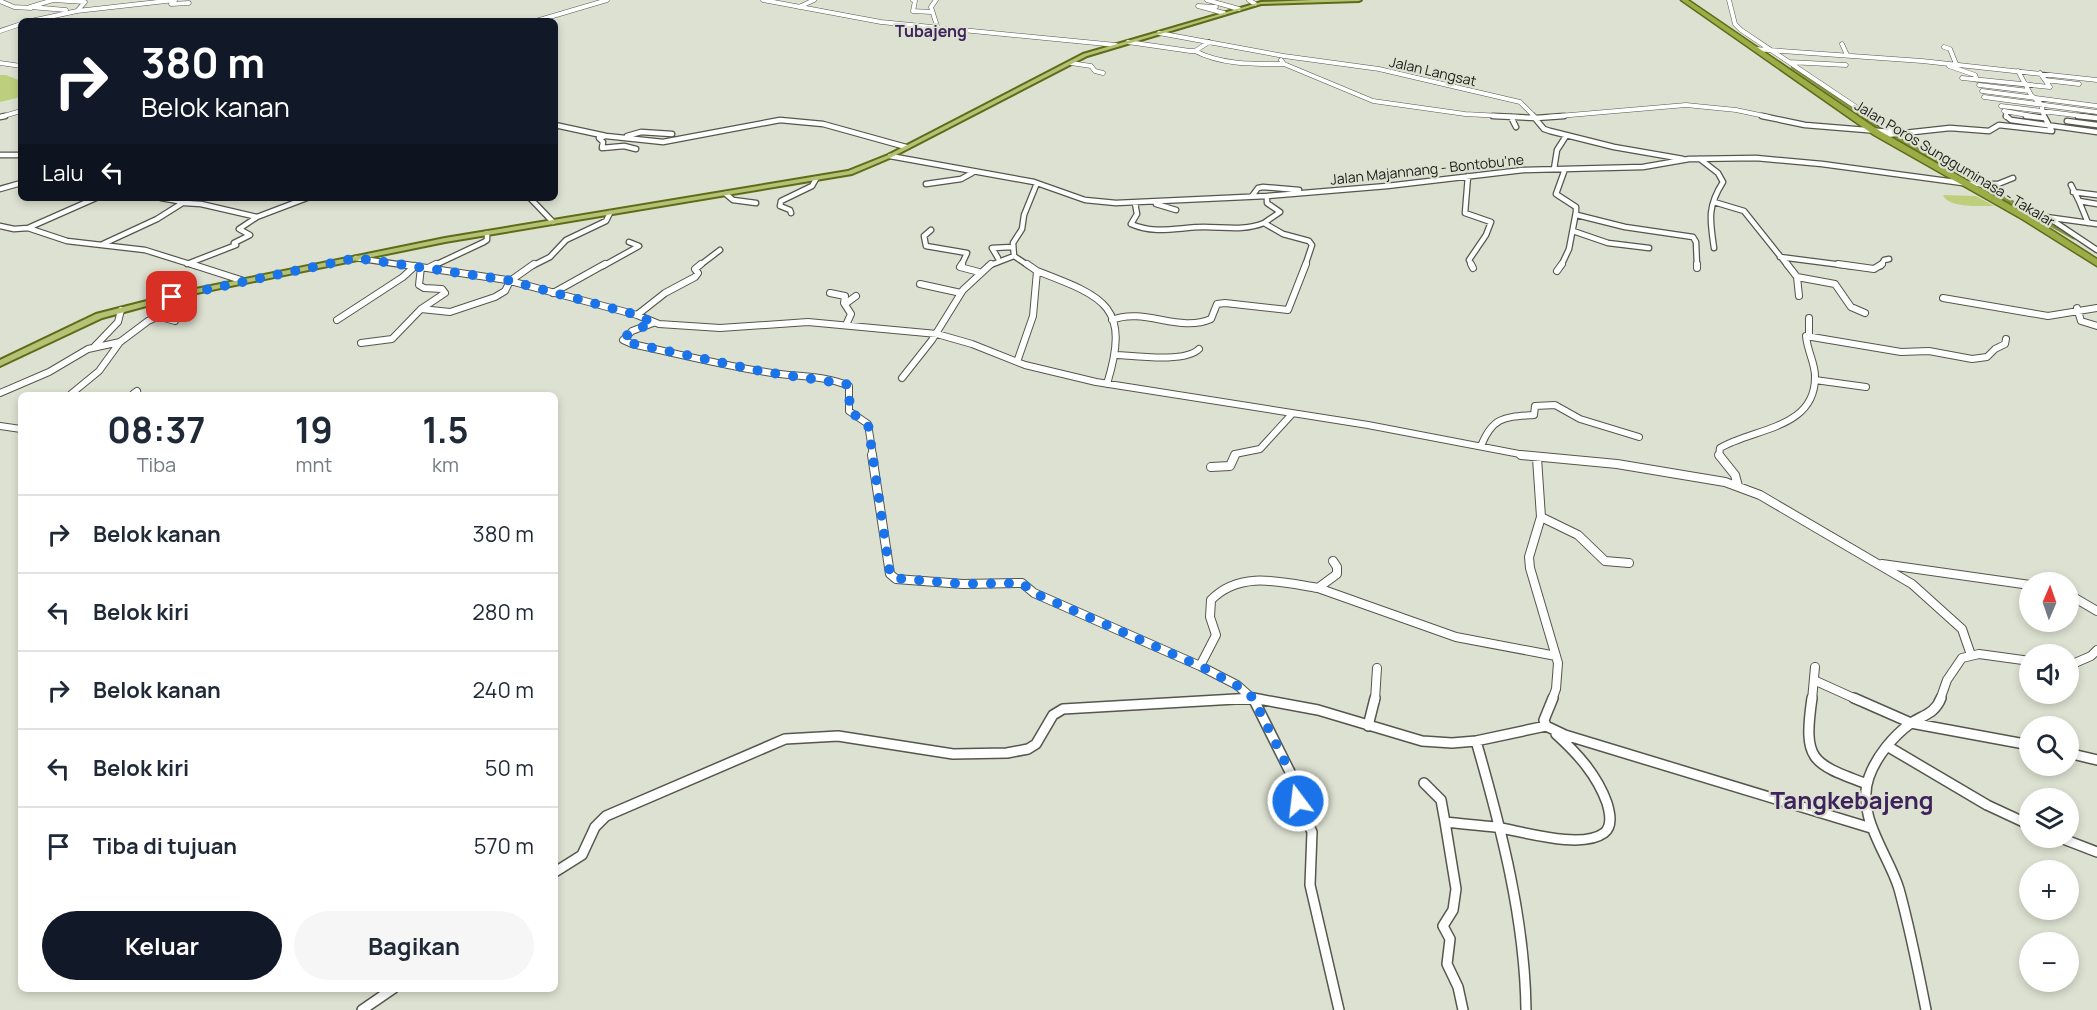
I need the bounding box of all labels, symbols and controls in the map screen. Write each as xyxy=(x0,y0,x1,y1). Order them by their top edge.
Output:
district label: Tubajeng xyxy=(895,20,967,42)
text: 380 m xyxy=(141,33,265,91)
icon: right xyxy=(42,42,120,120)
street label: Jalan Langsat xyxy=(1388,52,1479,90)
text: Belok kanan xyxy=(141,88,290,125)
street label: Jalan Poros Sungguminasa - Takalar xyxy=(1851,96,2059,230)
street label: Jalan Majannang - Bontobu'ne xyxy=(1329,149,1525,189)
icon: left xyxy=(96,156,129,189)
text: Lalu xyxy=(42,158,84,188)
pin xyxy=(146,271,197,322)
icon: arrive xyxy=(155,280,188,313)
text: 08:37 xyxy=(107,405,206,454)
text: 19 xyxy=(295,405,333,454)
text: 1.5 xyxy=(422,405,469,454)
text: Tiba xyxy=(137,451,176,478)
text: mnt xyxy=(295,451,332,478)
text: km xyxy=(432,451,459,478)
icon: right xyxy=(42,518,75,551)
text: Belok kanan xyxy=(93,519,221,549)
text: 380 m xyxy=(473,519,534,549)
north arrow xyxy=(2019,572,2079,632)
map controls xyxy=(2019,572,2079,992)
icon: left xyxy=(42,596,75,629)
text: Belok kiri xyxy=(93,597,189,627)
text: 280 m xyxy=(472,597,534,627)
button: sound xyxy=(2019,644,2079,704)
icon: right xyxy=(42,674,75,707)
text: Belok kanan xyxy=(93,675,221,705)
text: 240 m xyxy=(472,675,534,705)
button: search xyxy=(2019,716,2079,776)
icon: left xyxy=(42,752,75,785)
text: Belok kiri xyxy=(93,753,189,783)
text: 50 m xyxy=(485,753,534,783)
position arrow xyxy=(1266,769,1330,833)
district label: Tangkebajeng xyxy=(1770,783,1934,816)
button: layers xyxy=(2019,788,2079,848)
icon: arrive xyxy=(42,830,75,863)
text: Tiba di tujuan xyxy=(93,831,237,861)
text: 570 m xyxy=(474,831,534,861)
button: + xyxy=(2019,860,2079,920)
button: Keluar xyxy=(42,911,282,980)
button: Bagikan xyxy=(294,911,534,980)
button: − xyxy=(2019,932,2079,992)

